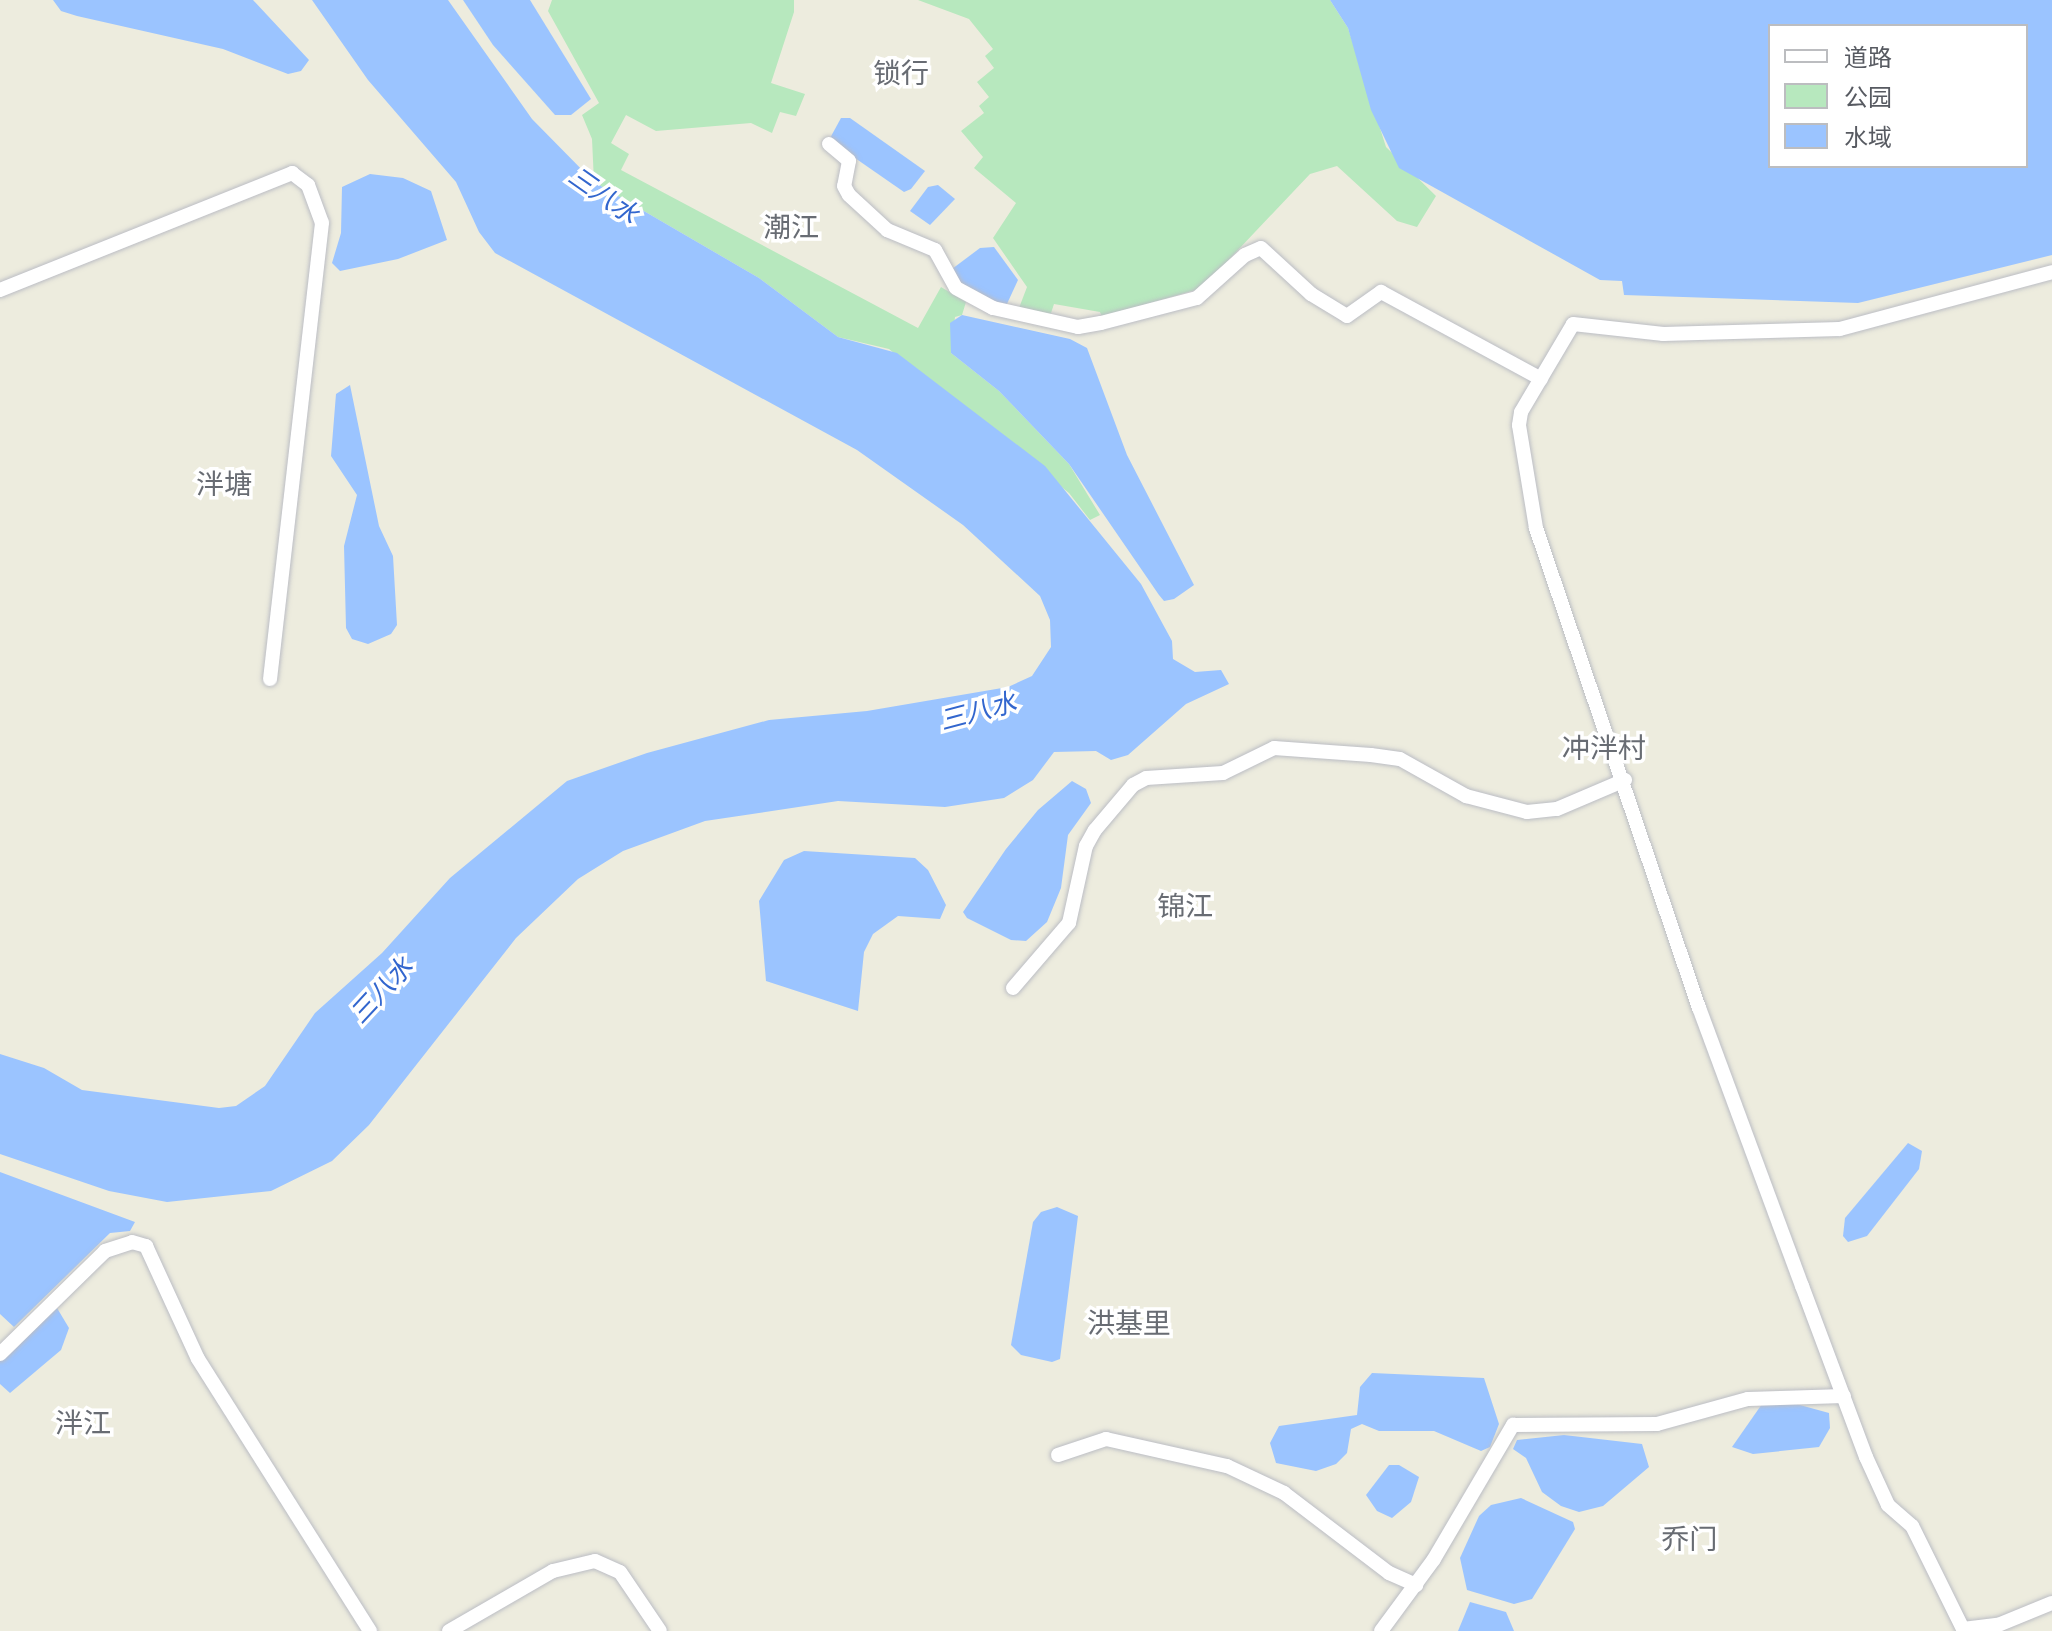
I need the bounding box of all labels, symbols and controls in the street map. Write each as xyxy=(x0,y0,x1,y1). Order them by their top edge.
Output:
legend xyxy=(1768,24,2028,168)
text: 道路 xyxy=(1844,41,1892,74)
district label: 锁行 xyxy=(873,57,929,91)
text: 公园 xyxy=(1844,81,1892,114)
text: 水域 xyxy=(1844,121,1892,154)
water label: 三八水 xyxy=(562,161,644,231)
district label: 潮江 xyxy=(763,211,819,245)
district label: 泮塘 xyxy=(196,468,252,502)
water label: 三八水 xyxy=(936,687,1020,737)
district label: 冲泮村 xyxy=(1562,732,1646,766)
district label: 锦江 xyxy=(1157,890,1213,924)
water label: 三八水 xyxy=(344,952,420,1030)
district label: 洪基里 xyxy=(1087,1307,1171,1341)
district label: 泮江 xyxy=(55,1407,111,1441)
district label: 乔门 xyxy=(1661,1523,1717,1557)

